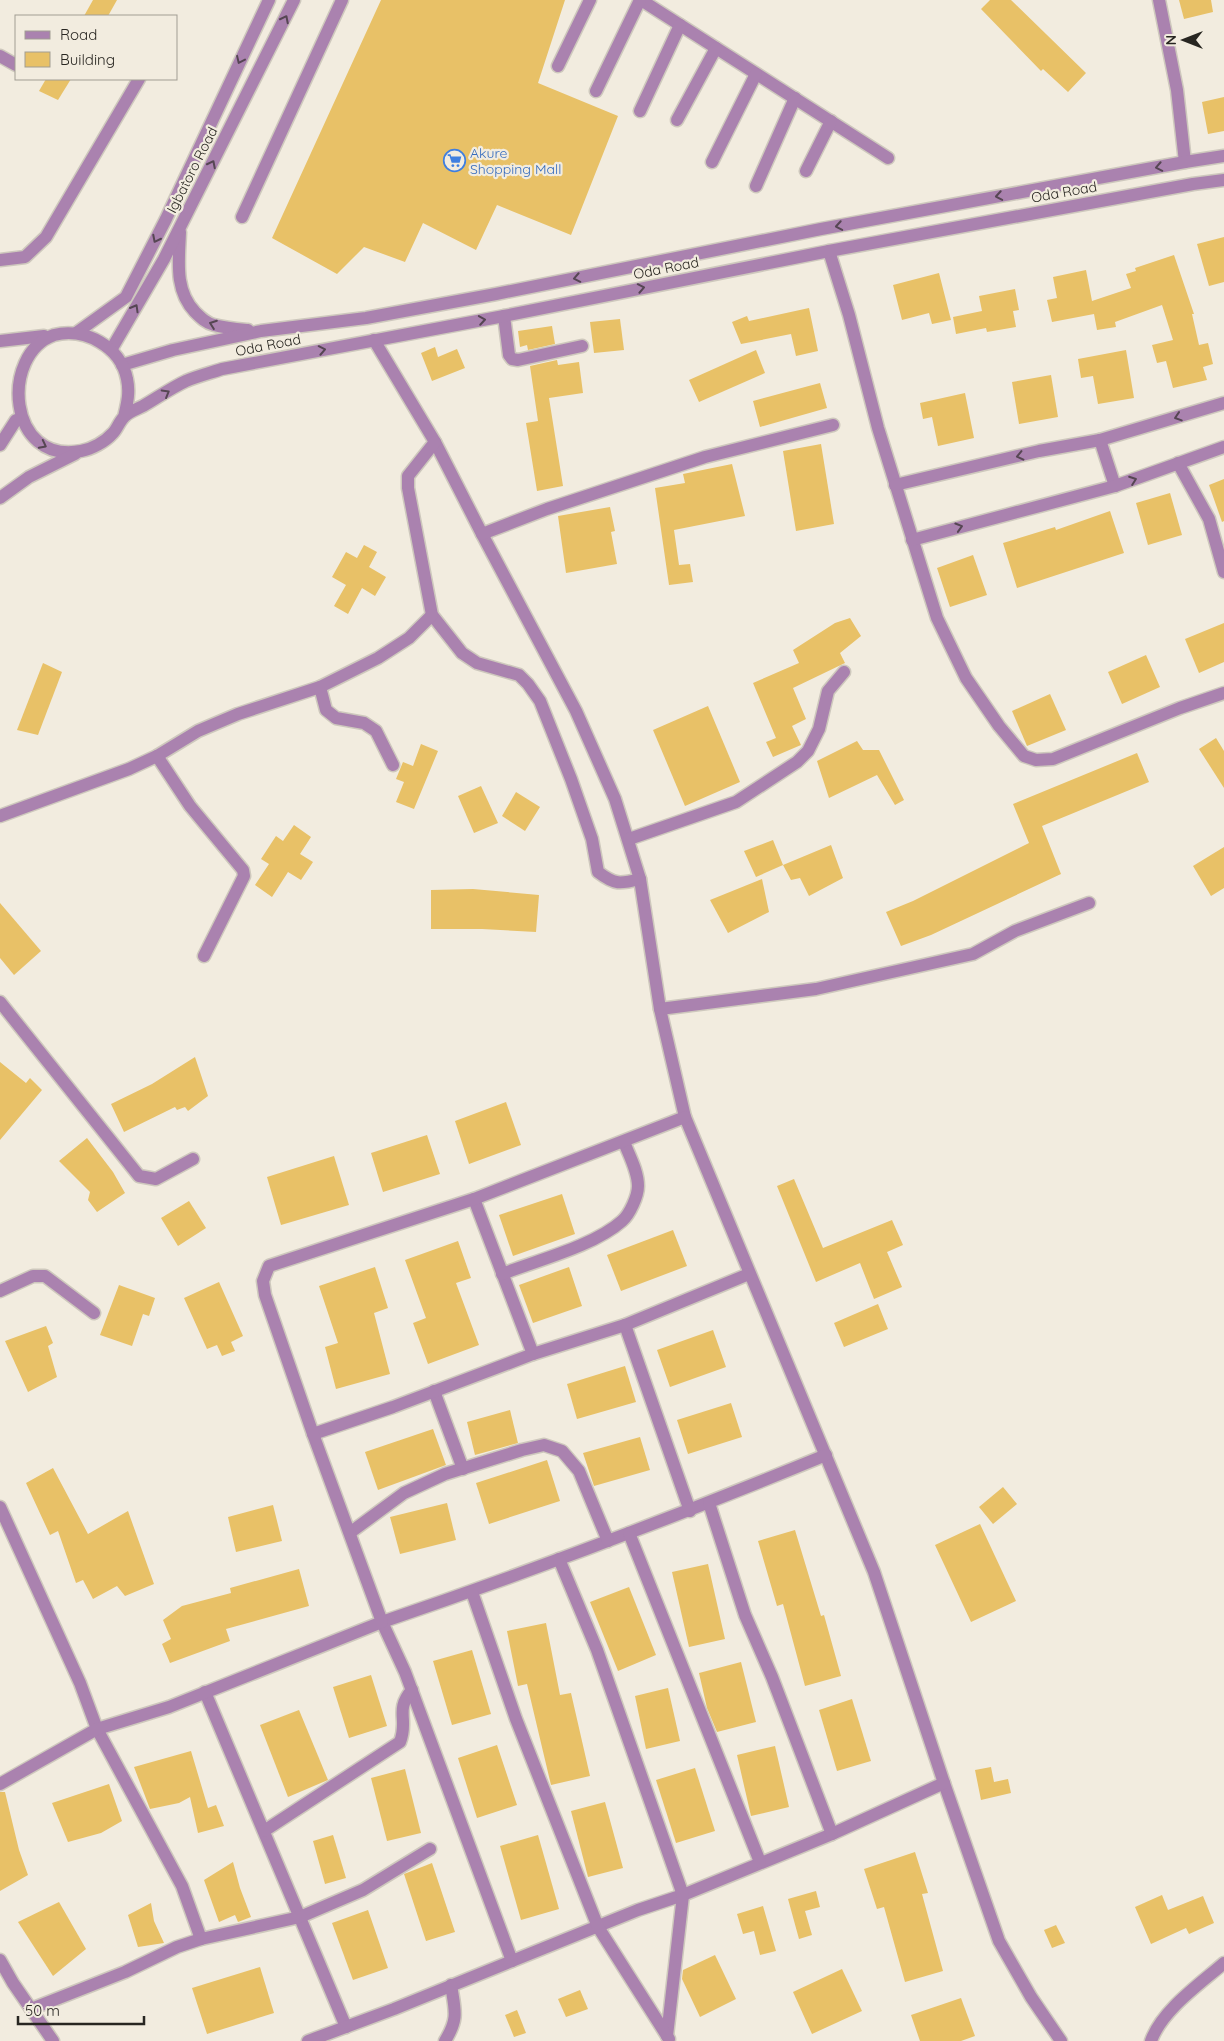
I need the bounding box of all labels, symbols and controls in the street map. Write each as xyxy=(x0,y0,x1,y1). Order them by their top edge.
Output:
legend xyxy=(15,15,178,80)
north arrow xyxy=(1159,15,1209,65)
one-way arrow xyxy=(279,16,289,25)
text: Road xyxy=(60,25,97,44)
text: N xyxy=(1162,35,1180,45)
text: Building xyxy=(60,50,115,69)
one-way arrow xyxy=(236,55,246,64)
street label: Igbatoro Road xyxy=(163,124,221,216)
place label: Akure Shopping Mall xyxy=(470,144,561,178)
supermarket icon: Akure Shopping Mall xyxy=(442,149,466,173)
one-way arrow xyxy=(206,161,216,170)
one-way arrow xyxy=(1154,161,1163,171)
street label: Oda Road xyxy=(1030,177,1098,207)
one-way arrow xyxy=(994,191,1003,201)
one-way arrow xyxy=(835,220,843,230)
one-way arrow xyxy=(152,233,162,242)
street label: Oda Road xyxy=(632,253,700,283)
one-way arrow xyxy=(572,272,581,283)
one-way arrow xyxy=(637,284,645,294)
one-way arrow xyxy=(129,304,139,313)
one-way arrow xyxy=(477,315,486,325)
one-way arrow xyxy=(209,320,218,330)
street label: Oda Road xyxy=(234,330,302,360)
one-way arrow xyxy=(318,345,326,356)
one-way arrow xyxy=(161,389,170,399)
one-way arrow xyxy=(1174,412,1182,422)
one-way arrow xyxy=(38,439,47,449)
one-way arrow xyxy=(1015,450,1024,461)
one-way arrow xyxy=(1128,476,1137,486)
one-way arrow xyxy=(955,523,963,533)
scale bar xyxy=(18,1994,144,2026)
text: 50 m xyxy=(25,2001,60,2020)

